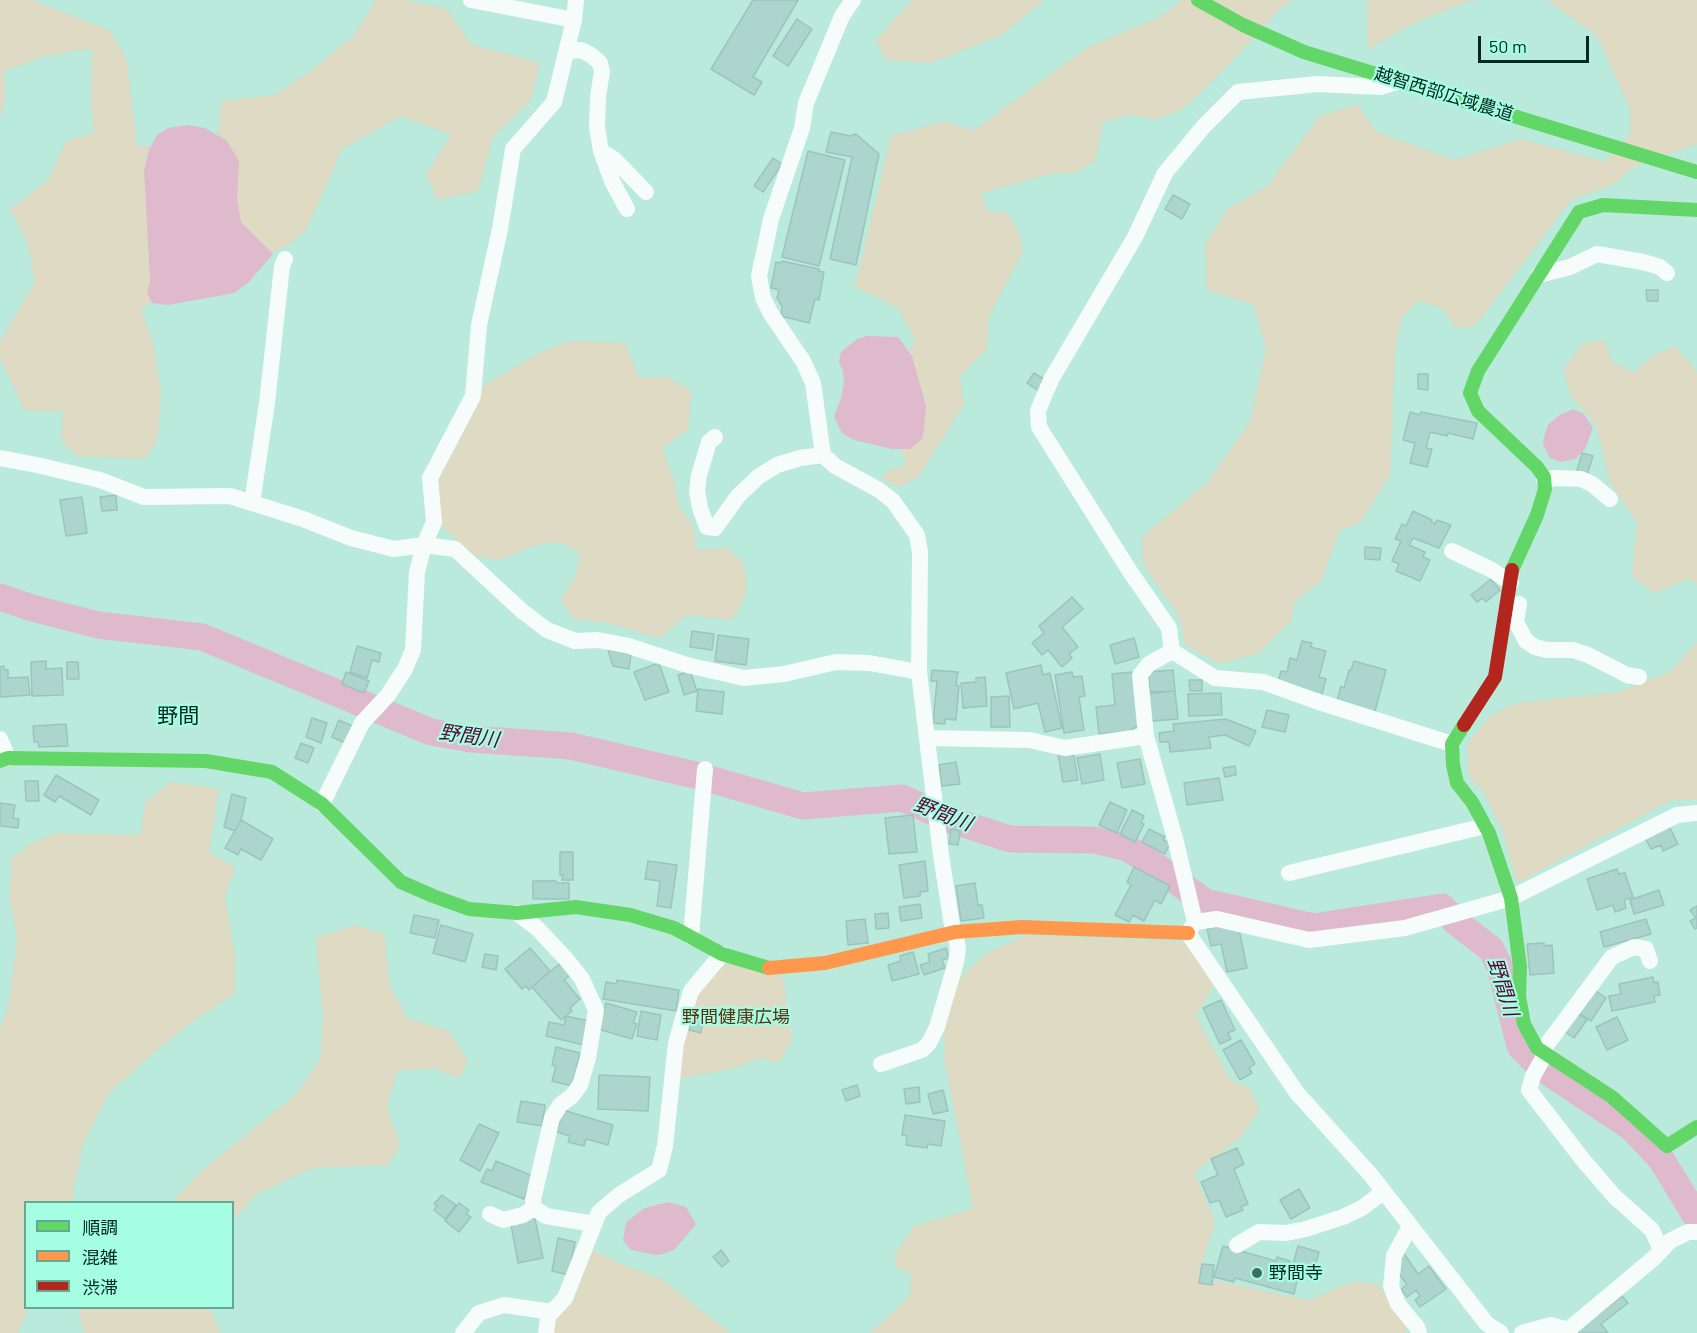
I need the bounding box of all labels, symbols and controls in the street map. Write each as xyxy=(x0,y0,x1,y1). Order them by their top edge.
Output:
scale bar xyxy=(1481,24,1592,62)
text: 50 m xyxy=(1489,35,1527,57)
street label: 越智西部広域農道 xyxy=(1372,63,1516,125)
district label: 野間 xyxy=(157,703,199,729)
water label: 野間川 xyxy=(438,720,500,752)
water label: 野間川 xyxy=(911,792,975,836)
water label: 野間川 xyxy=(1483,955,1523,1019)
park label: 野間健康広場 xyxy=(682,1006,790,1028)
legend xyxy=(24,1201,234,1309)
text: 順調 xyxy=(82,1216,118,1238)
text: 混雑 xyxy=(82,1246,118,1268)
place label: 野間寺 xyxy=(1269,1262,1323,1284)
marker: 野間寺 xyxy=(1250,1266,1264,1280)
text: 渋滞 xyxy=(82,1276,118,1298)

